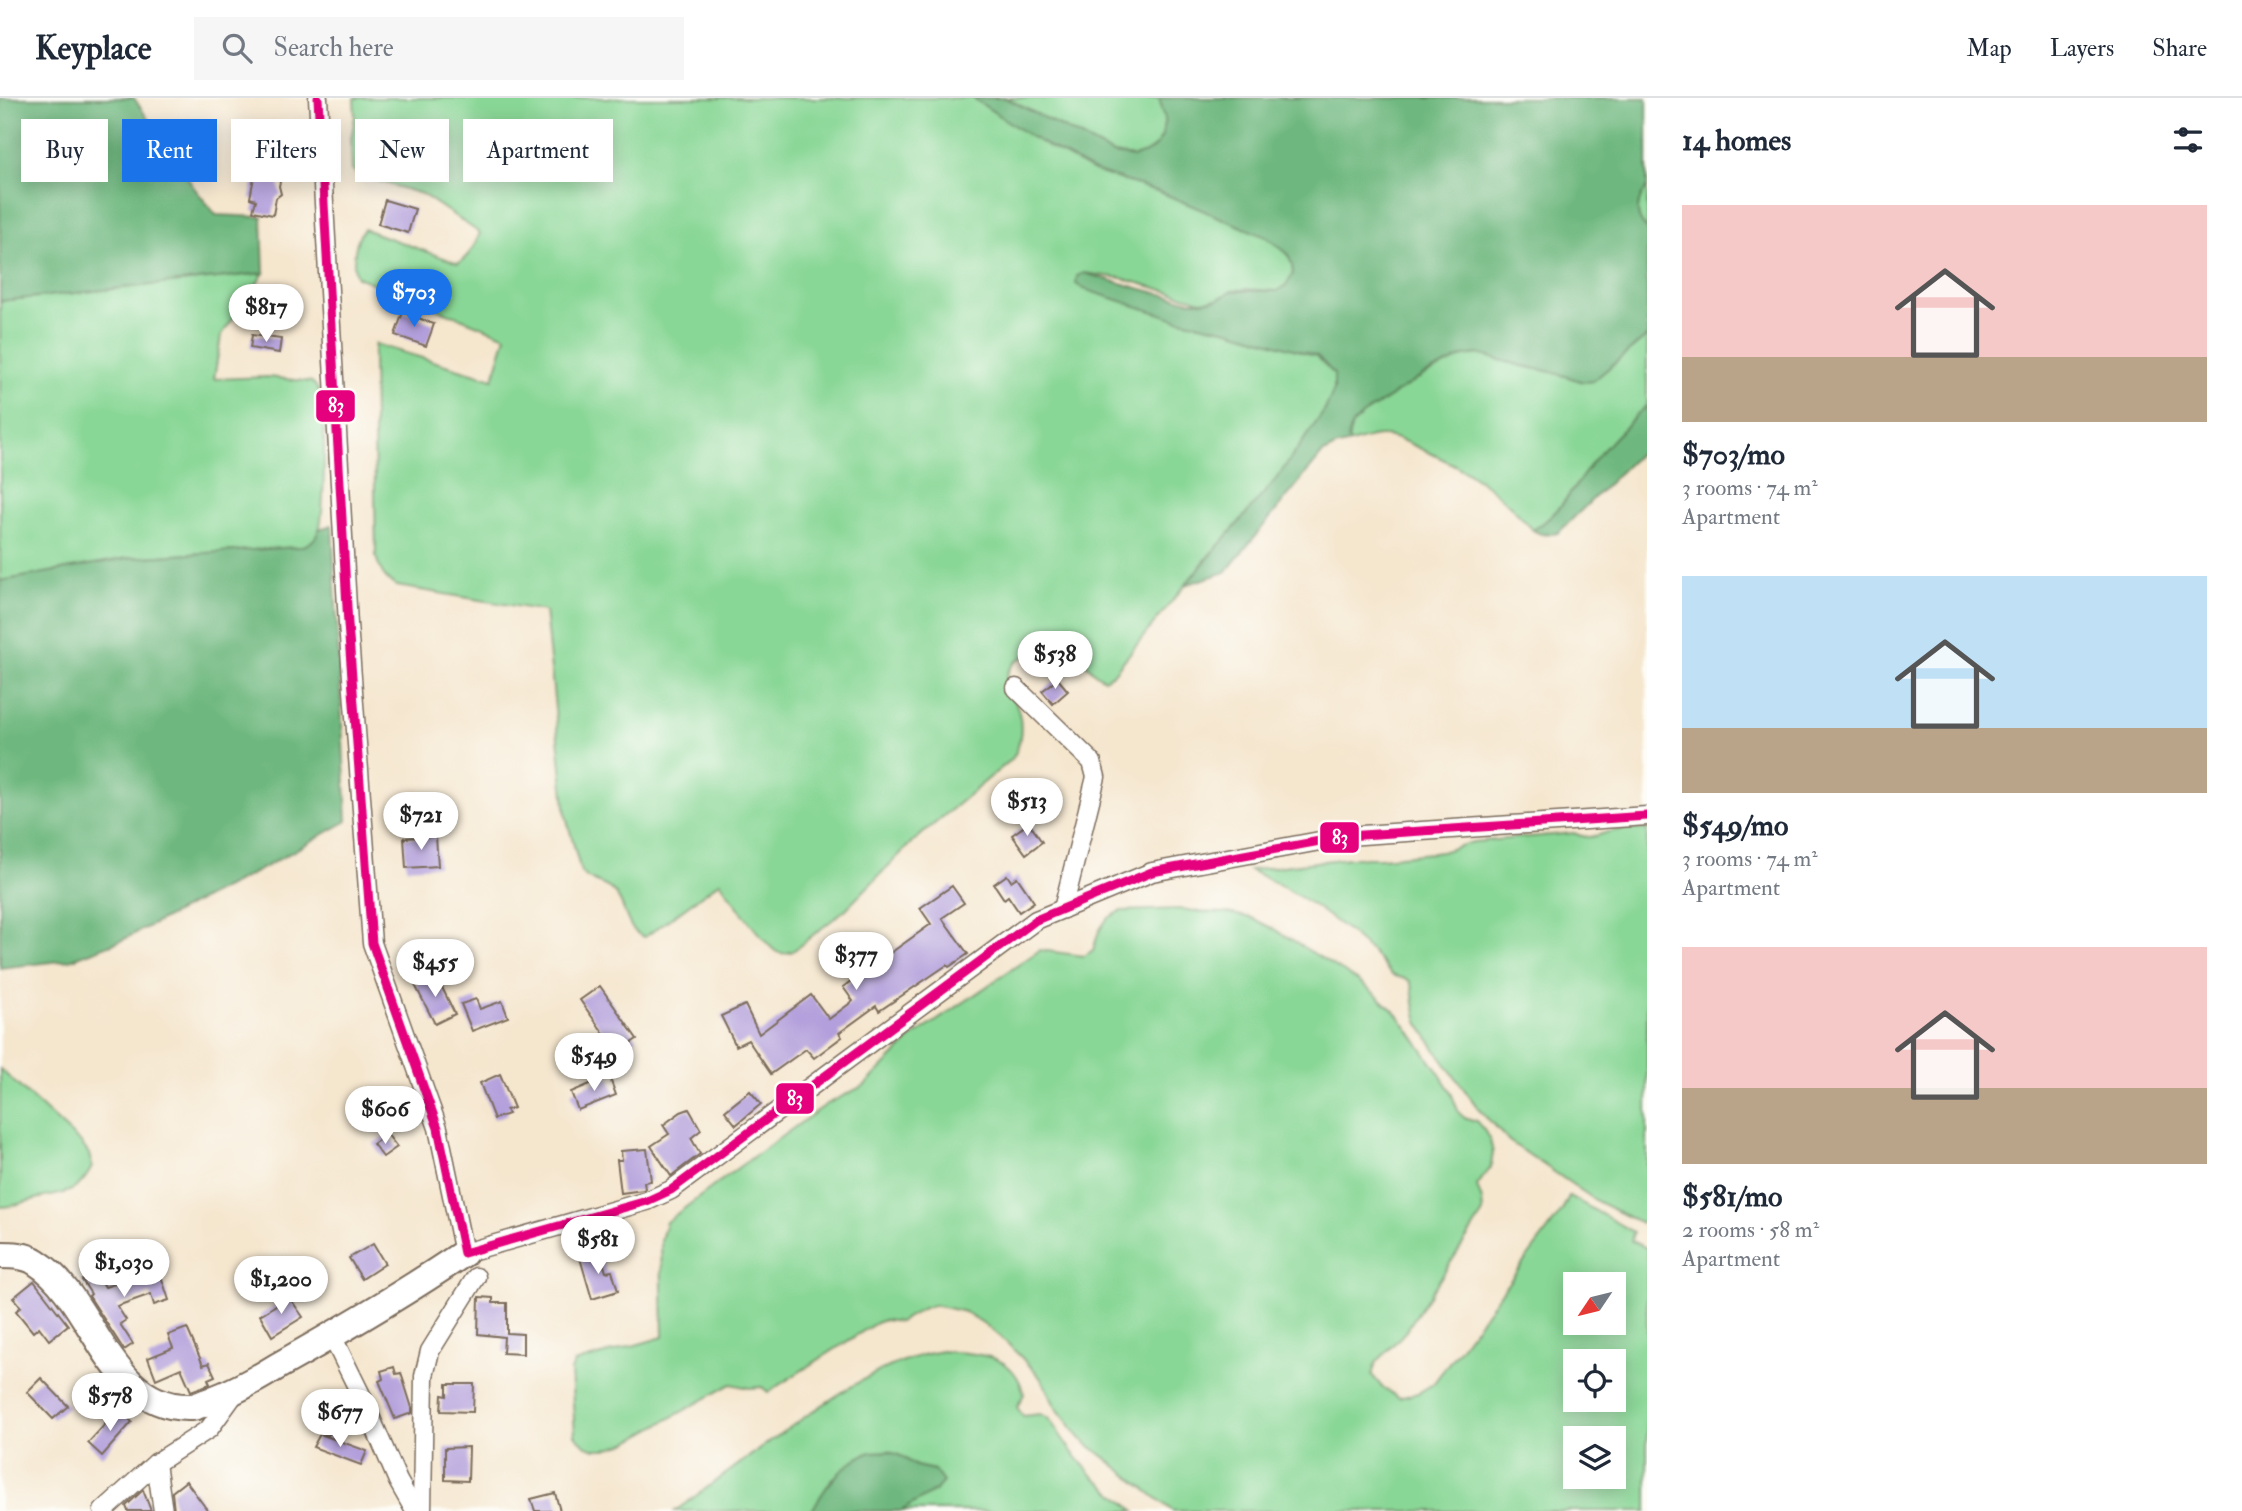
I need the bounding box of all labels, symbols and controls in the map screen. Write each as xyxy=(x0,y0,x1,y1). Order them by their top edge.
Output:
search box xyxy=(194,17,684,80)
text: Keyplace xyxy=(35,28,152,69)
icon: search xyxy=(218,29,256,67)
text: Search here xyxy=(274,32,394,64)
text: Map xyxy=(1967,33,2012,64)
text: Layers xyxy=(2050,33,2114,64)
text: Share xyxy=(2152,33,2207,64)
chip: Buy xyxy=(21,119,108,182)
chip: Rent xyxy=(122,119,217,182)
chip: Filters xyxy=(231,119,341,182)
chip: New xyxy=(355,119,449,182)
chip: Apartment xyxy=(463,119,613,182)
icon: filters xyxy=(2169,121,2207,159)
text: 14 homes xyxy=(1682,122,1791,159)
icon: home xyxy=(1882,250,2008,376)
pin: $703 xyxy=(373,270,455,329)
text: $703 xyxy=(392,277,436,306)
pin: $817 xyxy=(225,285,307,344)
text: $817 xyxy=(245,292,287,321)
line badge: 83 xyxy=(315,389,356,423)
text: 83 xyxy=(328,394,344,418)
text: $703/mo xyxy=(1682,436,1785,473)
text: 3 rooms · 74 m² xyxy=(1682,473,1818,502)
text: Apartment xyxy=(1682,502,1780,531)
icon: home xyxy=(1882,621,2008,747)
pin: $538 xyxy=(1014,632,1096,691)
text: $538 xyxy=(1034,639,1076,668)
pin: $513 xyxy=(986,778,1068,838)
text: $513 xyxy=(1007,786,1047,815)
pin: $721 xyxy=(380,792,462,852)
text: $721 xyxy=(399,800,443,829)
text: $549/mo xyxy=(1682,807,1788,844)
line badge: 83 xyxy=(1319,821,1360,854)
text: 83 xyxy=(1332,826,1348,850)
text: 3 rooms · 74 m² xyxy=(1682,844,1818,873)
text: Apartment xyxy=(1682,873,1780,902)
pin: $377 xyxy=(815,932,897,992)
pin: $455 xyxy=(394,940,476,999)
text: $377 xyxy=(835,940,877,969)
text: $455 xyxy=(412,947,458,976)
icon: home xyxy=(1882,992,2008,1118)
pin: $549 xyxy=(553,1034,635,1093)
text: $549 xyxy=(571,1041,617,1070)
line badge: 83 xyxy=(775,1082,815,1115)
pin: $606 xyxy=(344,1086,426,1146)
text: 83 xyxy=(787,1087,803,1111)
text: $606 xyxy=(361,1094,409,1123)
text: $581/mo xyxy=(1682,1178,1782,1215)
text: 2 rooms · 58 m² xyxy=(1682,1215,1819,1244)
pin: $581 xyxy=(557,1216,639,1276)
text: $581 xyxy=(577,1224,619,1253)
pin: $1,030 xyxy=(67,1240,181,1299)
text: Apartment xyxy=(1682,1244,1780,1273)
text: $1,030 xyxy=(94,1247,154,1276)
pin: $1,200 xyxy=(224,1256,338,1316)
text: $1,200 xyxy=(250,1264,312,1293)
north arrow xyxy=(1563,1272,1626,1335)
map controls xyxy=(1563,1272,1626,1489)
button: locate xyxy=(1563,1349,1626,1412)
pin: $578 xyxy=(69,1374,151,1433)
text: $578 xyxy=(88,1381,132,1410)
pin: $677 xyxy=(299,1390,381,1449)
text: $677 xyxy=(317,1397,363,1426)
button: layers xyxy=(1563,1426,1626,1489)

